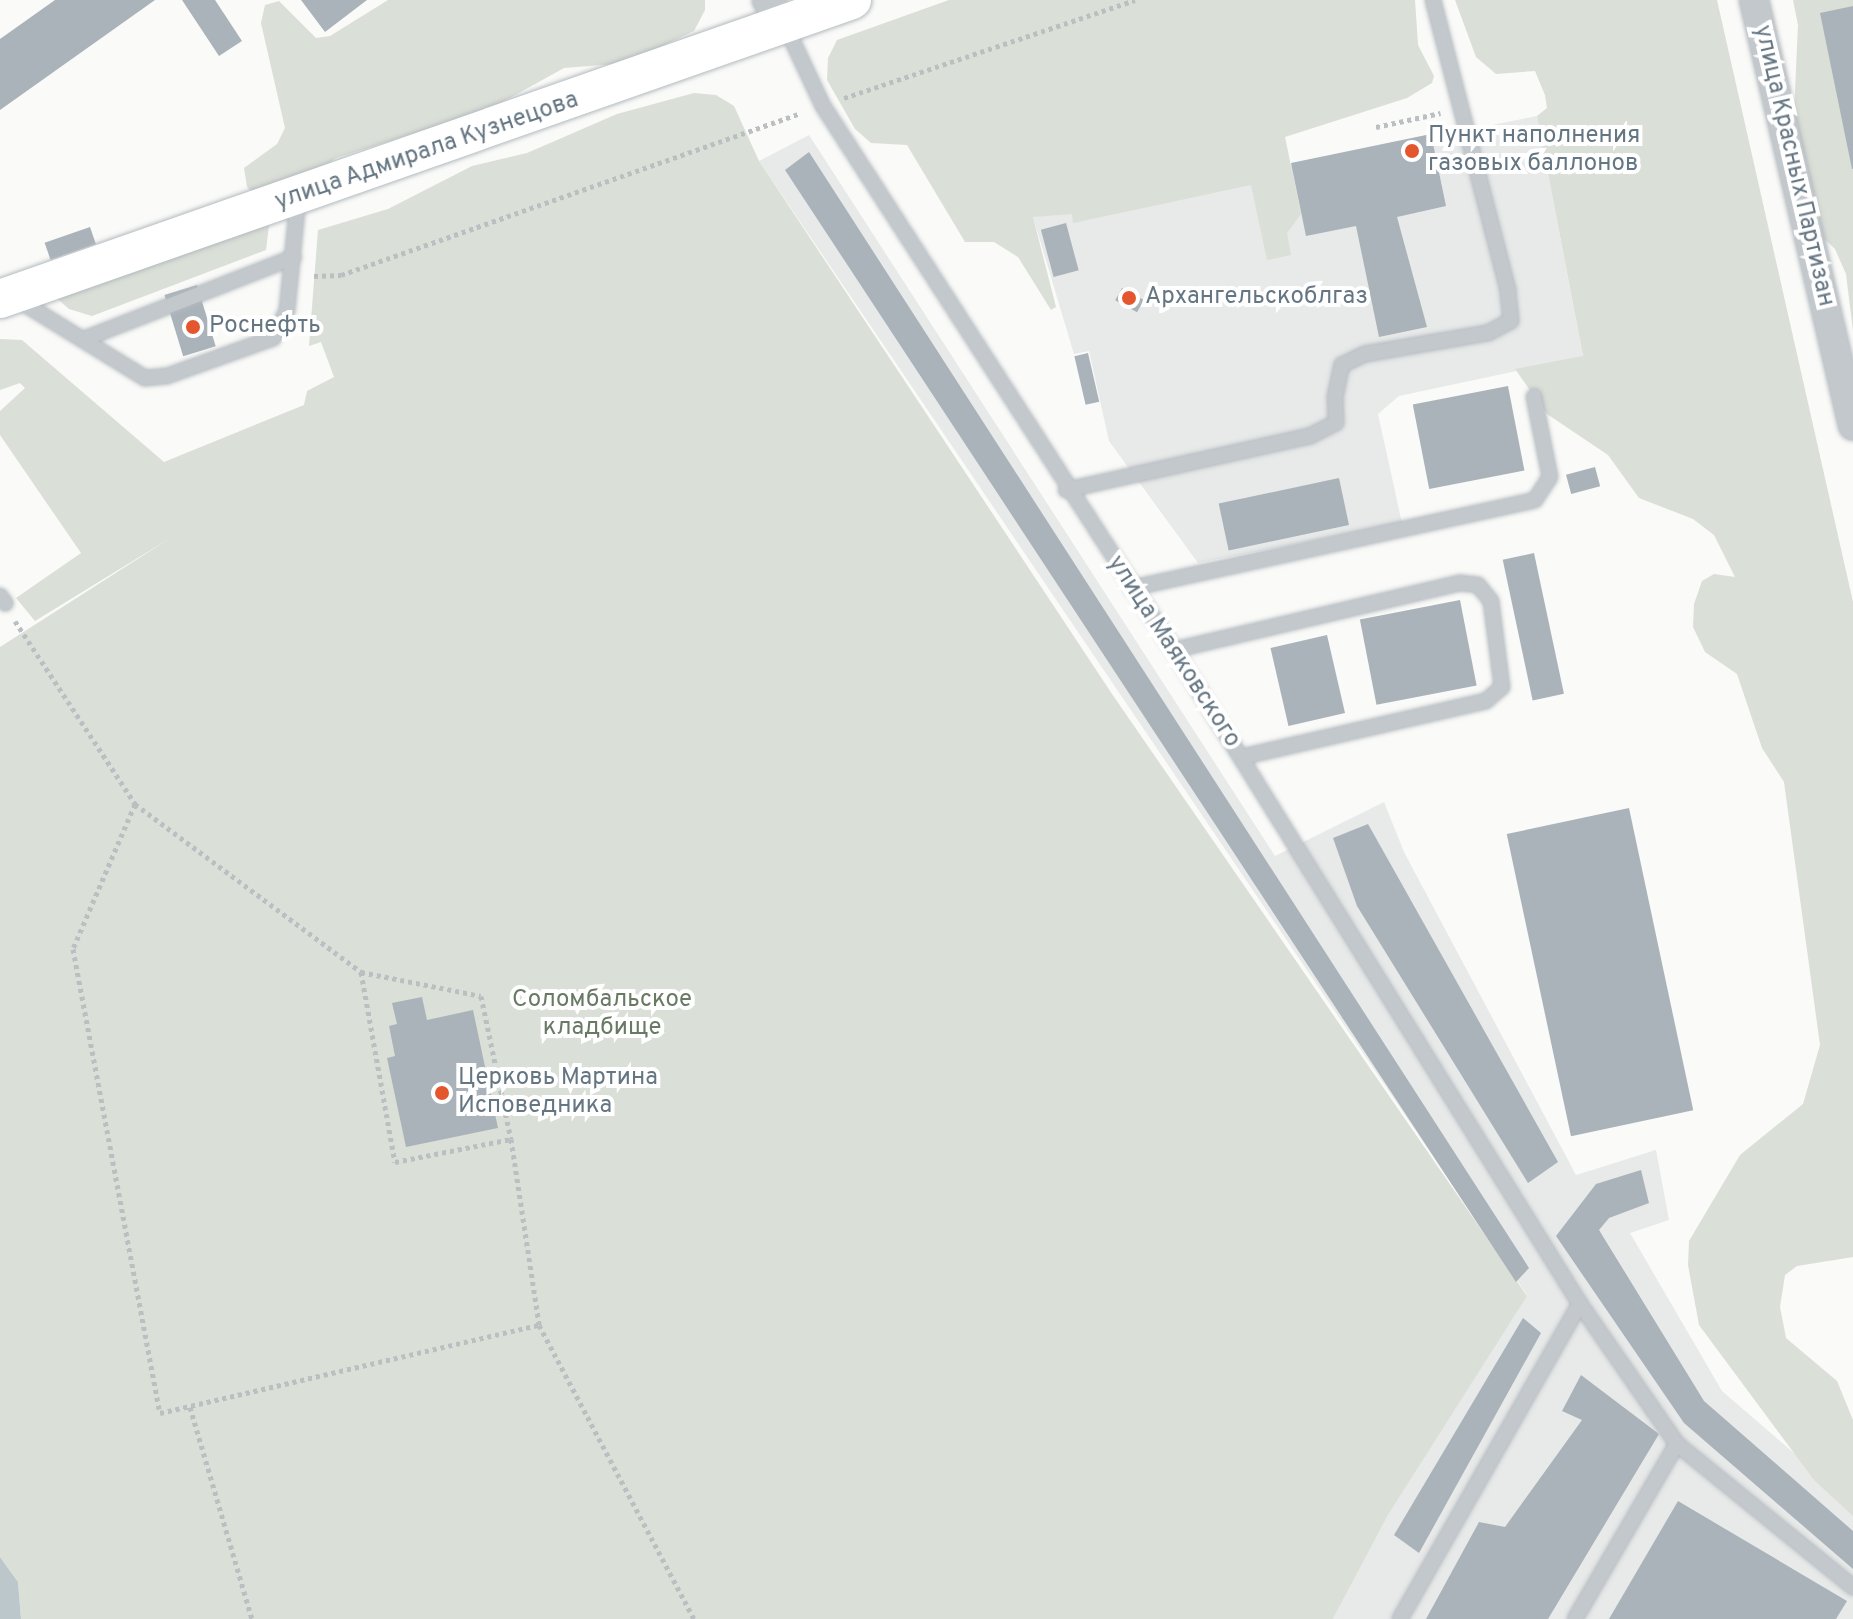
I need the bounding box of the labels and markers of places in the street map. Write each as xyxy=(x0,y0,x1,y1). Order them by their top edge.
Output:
place label: Пункт наполнения газовых баллонов xyxy=(1428,123,1640,179)
marker: Пункт наполнения газовых баллонов xyxy=(1403,142,1421,160)
place label: Архангельскоблгаз xyxy=(1145,284,1368,312)
marker: Архангельскоблгаз xyxy=(1120,289,1138,307)
place label: Роснефть xyxy=(209,313,321,341)
marker: Роснефть xyxy=(184,318,202,336)
place label: Церковь Мартина Исповедника xyxy=(458,1065,658,1121)
marker: Церковь Мартина Исповедника xyxy=(433,1084,451,1102)

